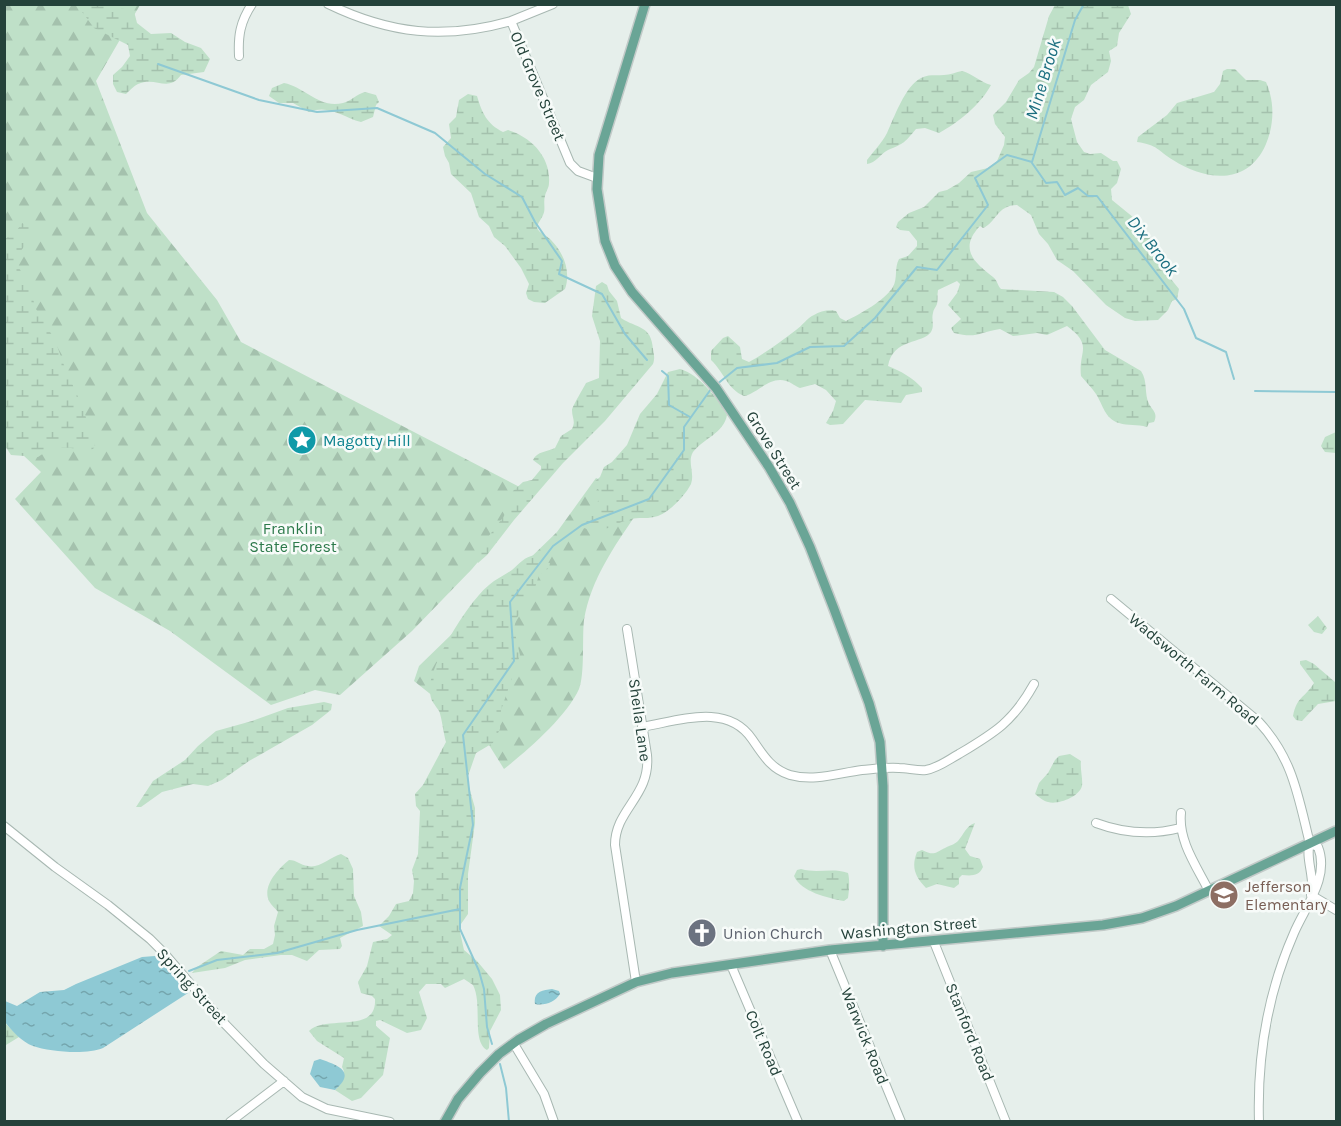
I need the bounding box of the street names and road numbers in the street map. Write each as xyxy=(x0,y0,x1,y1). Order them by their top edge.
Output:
street label: Old Grove Street xyxy=(506,28,570,144)
street label: Grove Street xyxy=(742,407,806,493)
street label: Wadsworth Farm Road xyxy=(1125,609,1263,729)
street label: Sheila Lane xyxy=(625,677,655,763)
street label: Washington Street xyxy=(840,913,978,943)
street label: Spring Street xyxy=(153,944,231,1028)
street label: Stanford Road xyxy=(942,980,998,1084)
street label: Warwick Road xyxy=(837,985,893,1087)
street label: Colt Road xyxy=(742,1007,786,1079)

